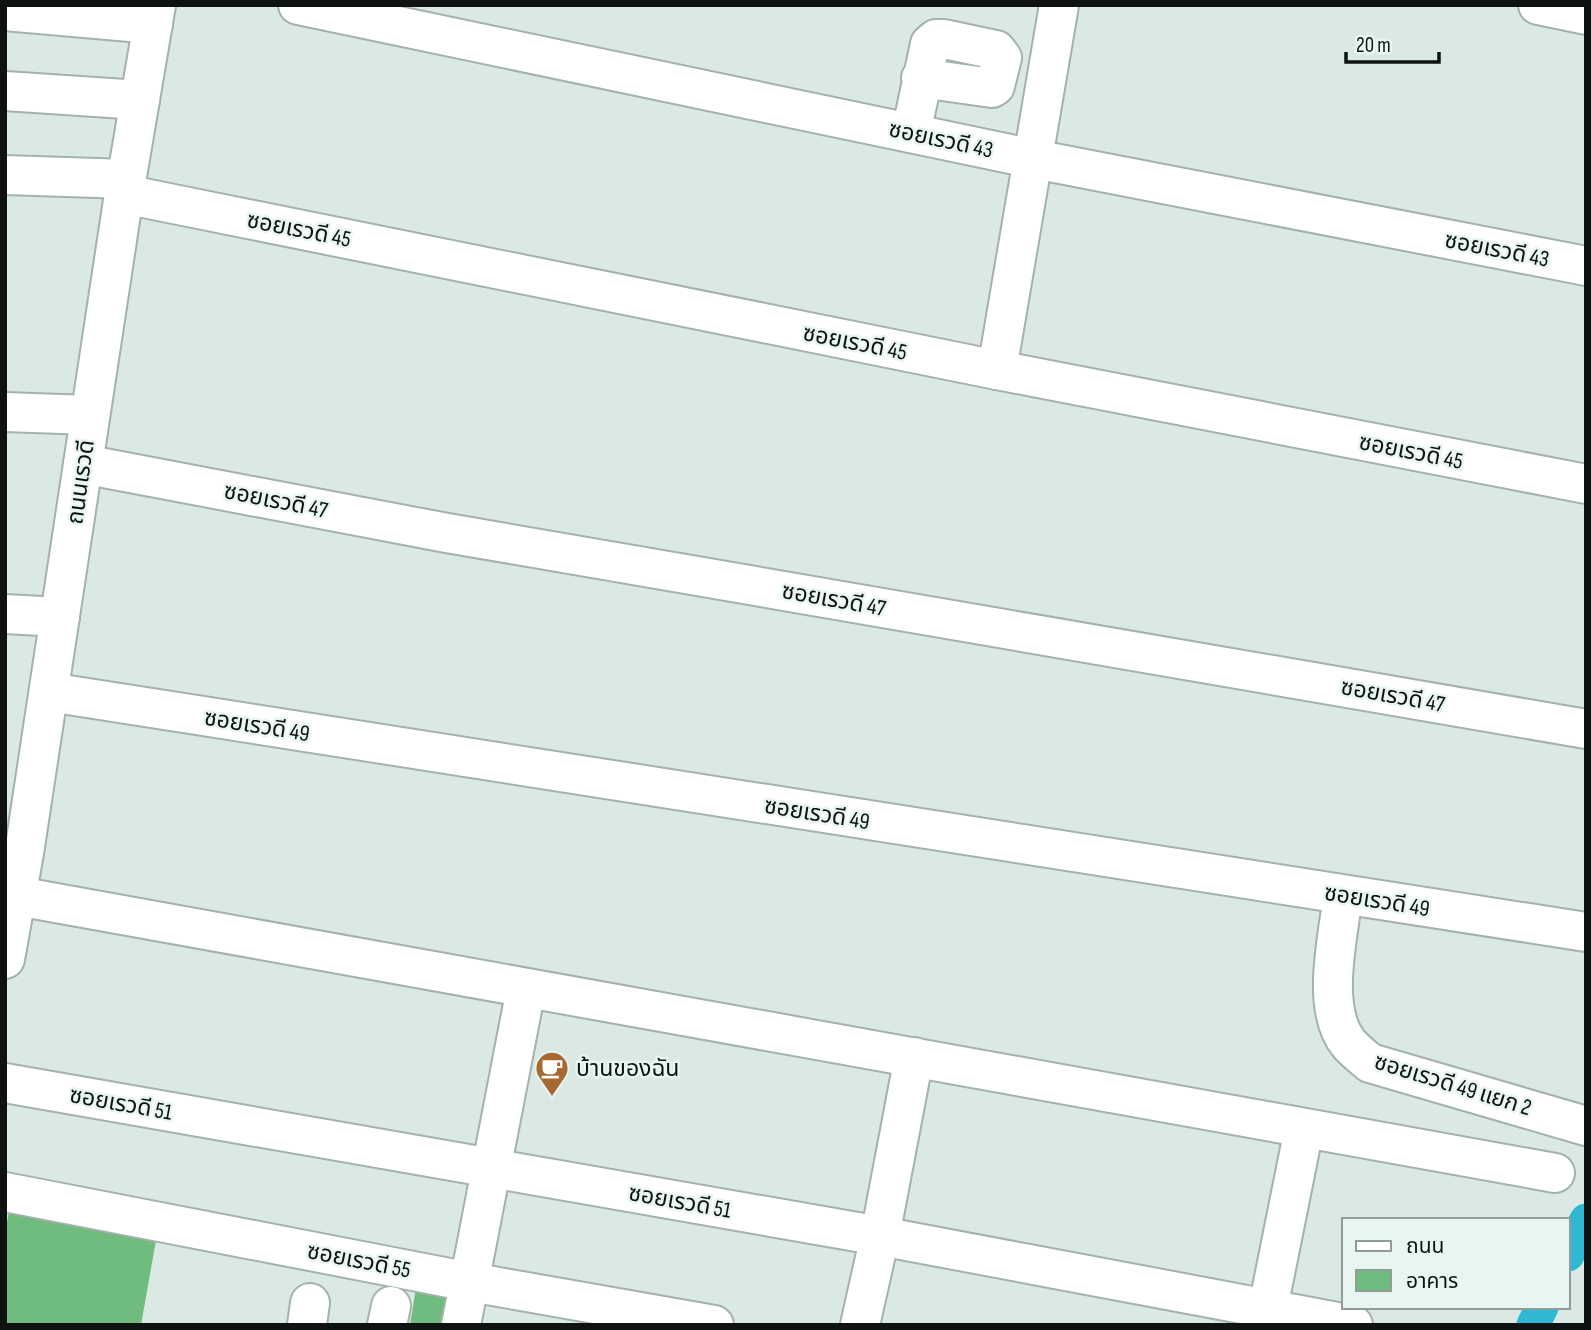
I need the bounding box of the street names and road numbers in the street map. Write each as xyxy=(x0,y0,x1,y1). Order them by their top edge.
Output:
street label: ซอยเรวดี 43 xyxy=(886,115,996,165)
street label: ซอยเรวดี 45 xyxy=(244,206,353,254)
street label: ซอยเรวดี 43 xyxy=(1442,226,1551,274)
street label: ซอยเรวดี 45 xyxy=(800,319,909,367)
street label: ซอยเรวดี 45 xyxy=(1356,428,1465,476)
street label: ถนนเรวดี xyxy=(61,438,101,526)
street label: ซอยเรวดี 47 xyxy=(221,477,330,525)
street label: ซอยเรวดี 47 xyxy=(780,577,888,623)
street label: ซอยเรวดี 47 xyxy=(1339,673,1447,719)
street label: ซอยเรวดี 49 xyxy=(202,704,312,748)
street label: ซอยเรวดี 49 xyxy=(762,792,872,836)
street label: ซอยเรวดี 49 xyxy=(1322,879,1432,923)
street label: ซอยเรวดี 49 แยก 2 xyxy=(1371,1048,1535,1122)
street label: ซอยเรวดี 51 xyxy=(67,1081,174,1127)
street label: ซอยเรวดี 51 xyxy=(626,1179,733,1225)
street label: ซอยเรวดี 55 xyxy=(305,1237,413,1285)

